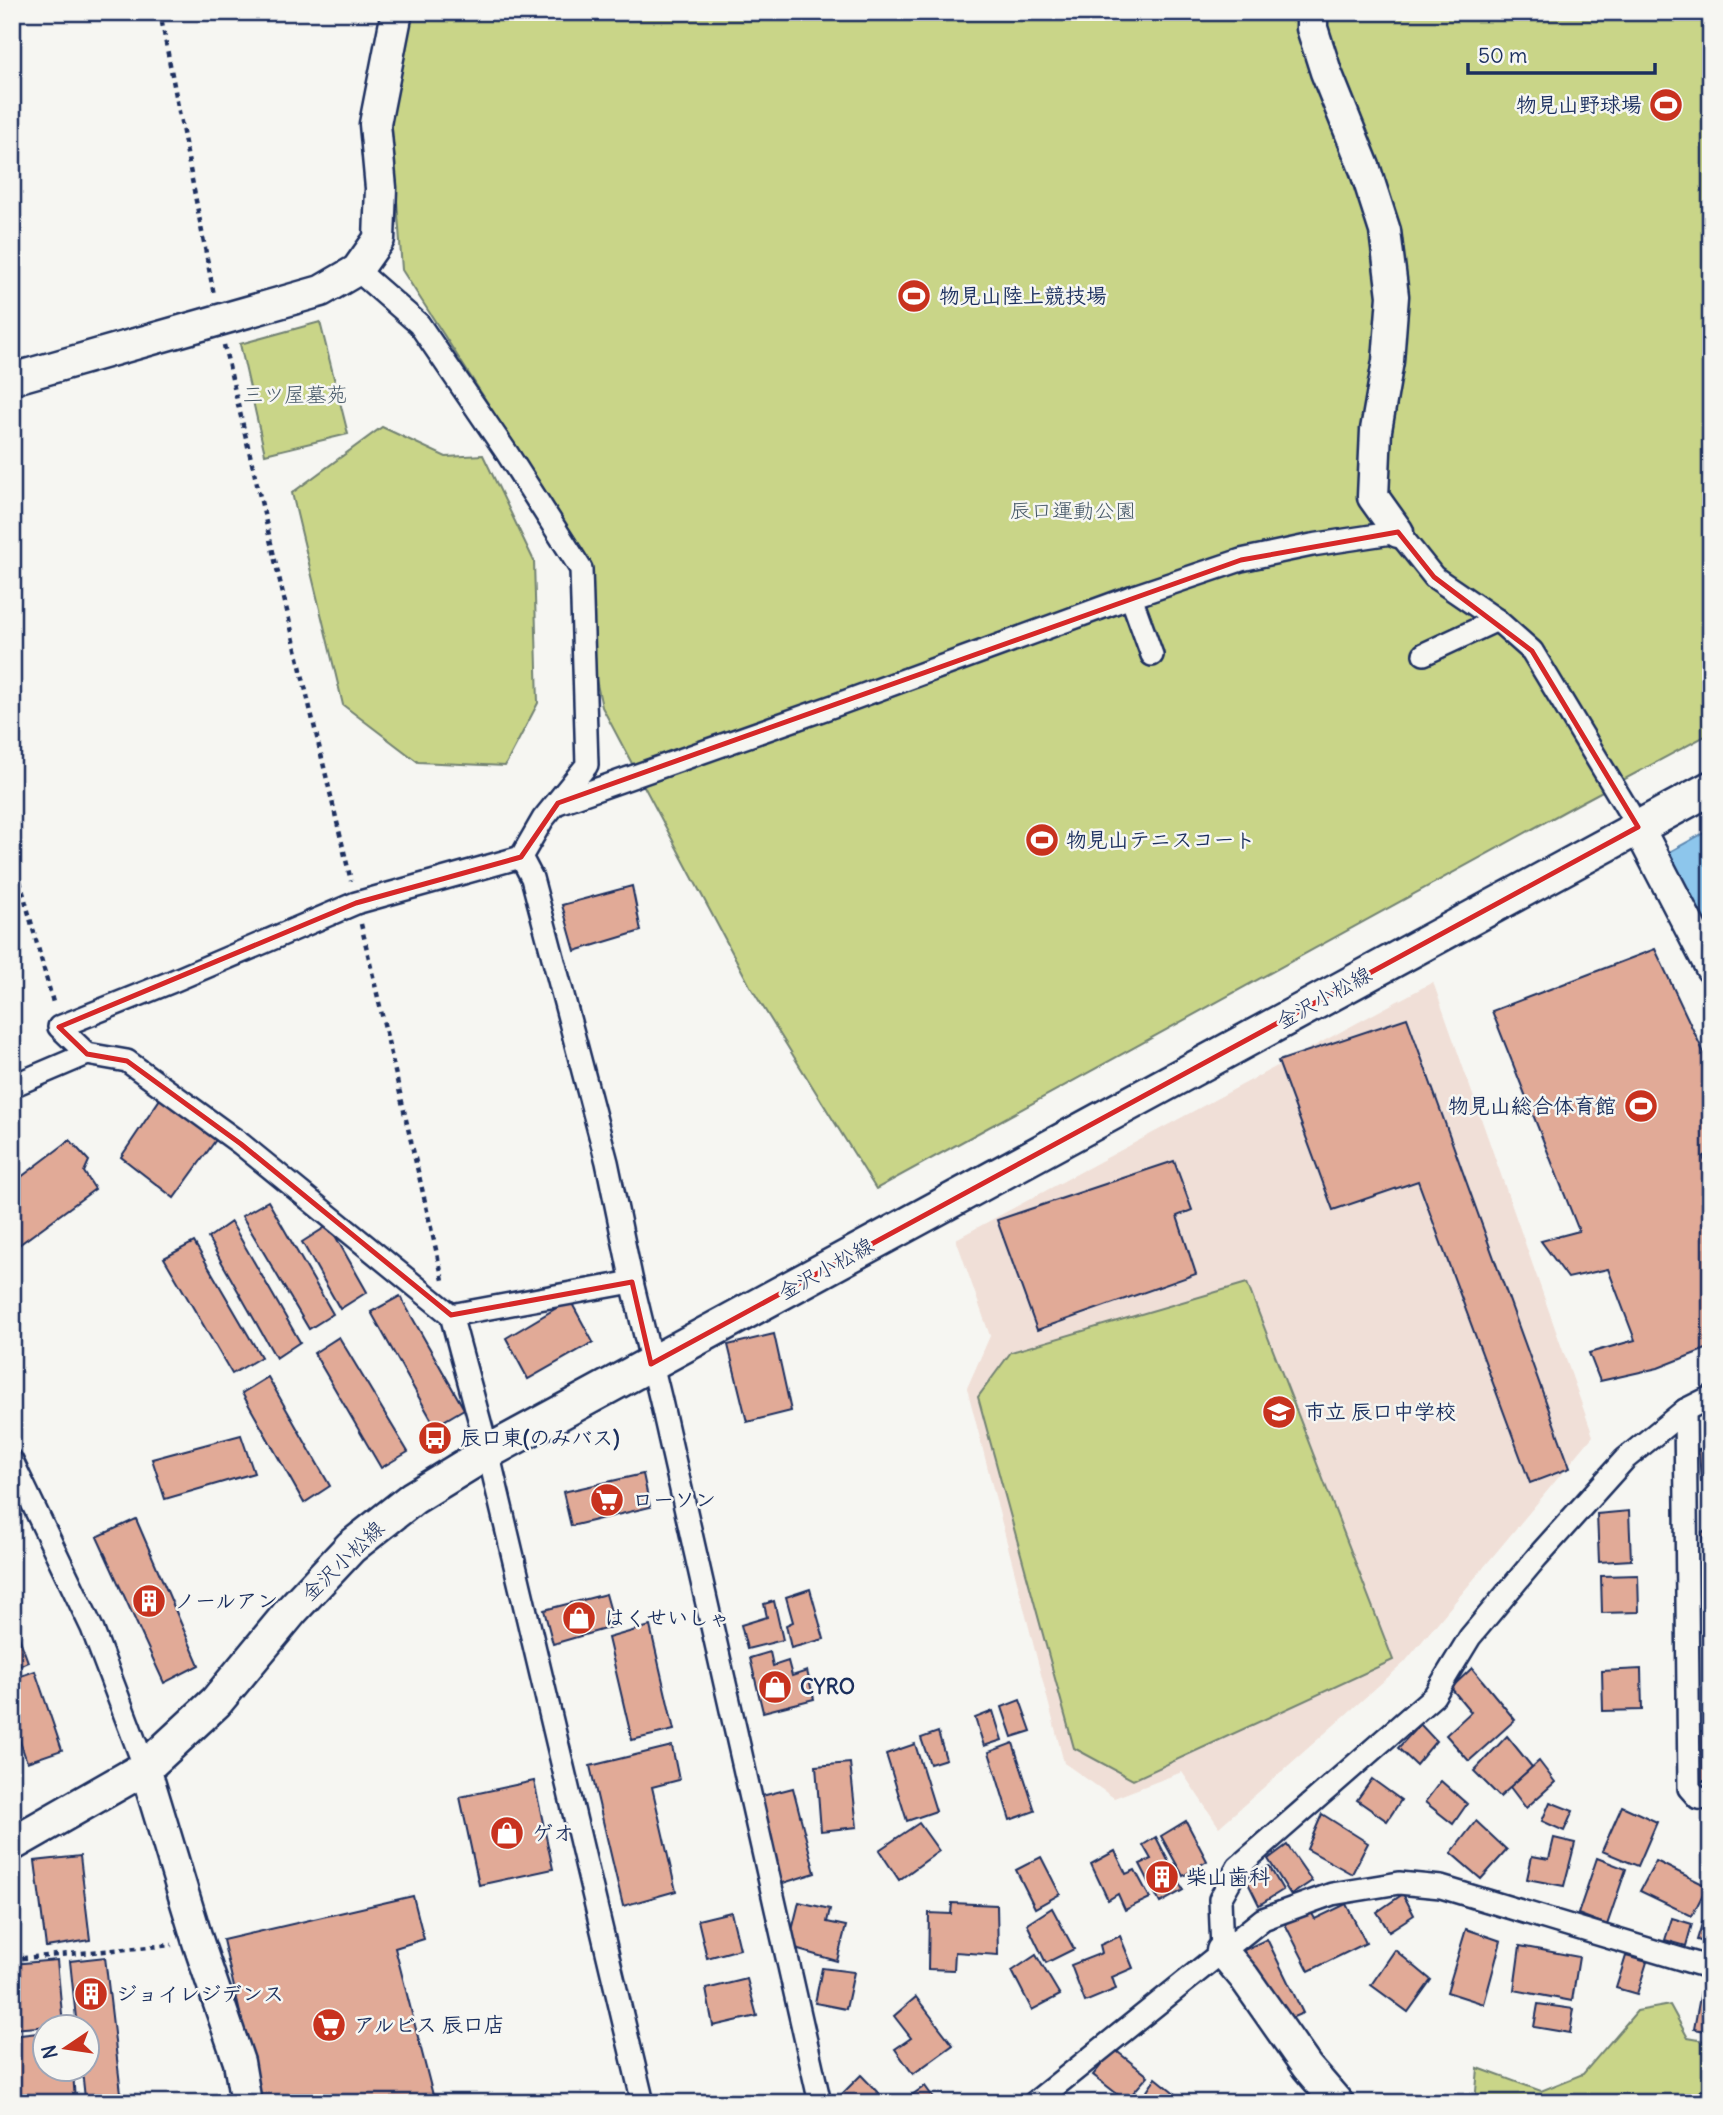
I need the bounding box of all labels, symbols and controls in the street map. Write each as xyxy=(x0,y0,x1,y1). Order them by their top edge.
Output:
scale bar xyxy=(1468,32,1655,76)
text: 50 m xyxy=(1478,42,1527,69)
sports icon: 物見山野球場 xyxy=(1647,86,1685,124)
place label: 物見山野球場 xyxy=(1516,91,1642,118)
sports icon: 物見山陸上競技場 xyxy=(895,277,933,315)
place label: 物見山陸上競技場 xyxy=(939,282,1107,309)
park label: 三ツ屋墓苑 xyxy=(243,381,348,408)
park label: 辰口運動公園 xyxy=(1010,497,1136,524)
sports icon: 物見山テニスコート xyxy=(1023,821,1061,859)
place label: 物見山テニスコート xyxy=(1066,826,1255,853)
street label: 金沢小松線 xyxy=(1271,960,1376,1035)
sports icon: 物見山総合体育館 xyxy=(1622,1087,1660,1125)
place label: 物見山総合体育館 xyxy=(1448,1092,1616,1119)
street label: 金沢小松線 xyxy=(773,1231,878,1306)
school or university icon: 市立 辰口中学校 xyxy=(1260,1393,1298,1431)
place label: 市立 辰口中学校 xyxy=(1304,1398,1456,1425)
bus stop icon: 辰口東(のみバス) xyxy=(416,1419,454,1457)
place label: 辰口東(のみバス) xyxy=(460,1424,620,1451)
supermarket icon: ローソン xyxy=(588,1481,626,1519)
place label: ローソン xyxy=(632,1486,716,1513)
street label: 金沢小松線 xyxy=(296,1514,390,1607)
building icon: ノールアン xyxy=(130,1582,168,1620)
place label: ノールアン xyxy=(174,1587,278,1614)
shop icon: はくせいしゃ xyxy=(560,1599,598,1637)
place label: はくせいしゃ xyxy=(604,1604,730,1631)
shop icon: CYRO xyxy=(756,1668,794,1706)
place label: CYRO xyxy=(800,1673,855,1700)
shop icon: ゲオ xyxy=(488,1814,526,1852)
place label: ゲオ xyxy=(532,1819,574,1846)
building icon: 柴山歯科 xyxy=(1143,1858,1181,1896)
place label: 柴山歯科 xyxy=(1186,1863,1270,1890)
building icon: ジョイレジデンス xyxy=(72,1975,110,2013)
place label: ジョイレジデンス xyxy=(116,1980,284,2007)
supermarket icon: アルビス 辰口店 xyxy=(310,2006,348,2044)
place label: アルビス 辰口店 xyxy=(354,2011,505,2038)
north arrow xyxy=(32,2014,102,2084)
text: N xyxy=(36,2043,63,2061)

